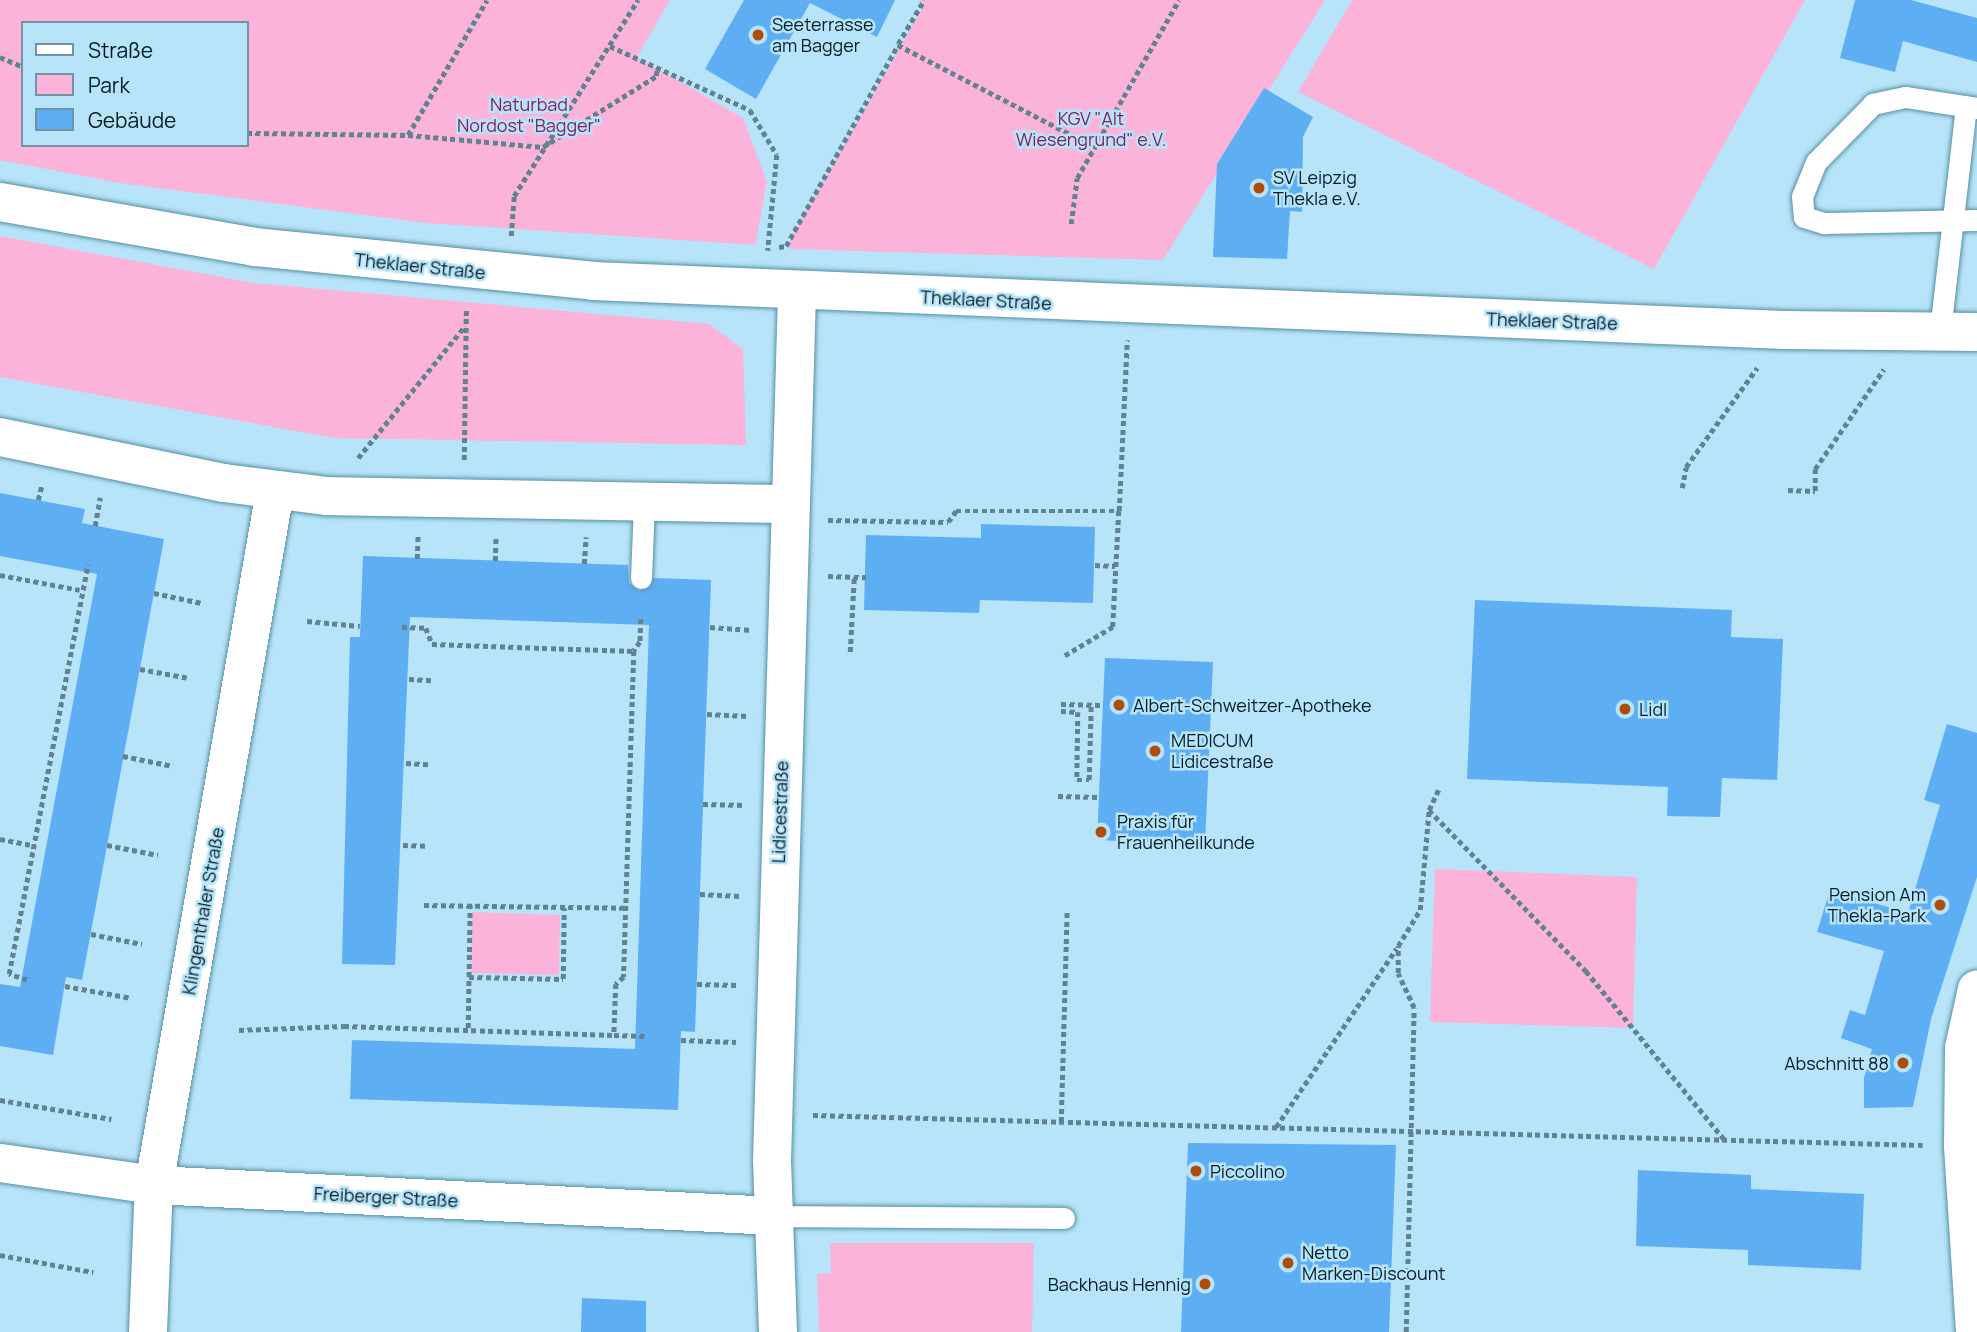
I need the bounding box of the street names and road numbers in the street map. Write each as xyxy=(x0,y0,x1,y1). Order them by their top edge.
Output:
street label: Theklaer Straße xyxy=(354,248,486,284)
street label: Theklaer Straße xyxy=(920,286,1052,314)
street label: Theklaer Straße xyxy=(1486,308,1618,334)
street label: Lidicestraße xyxy=(767,760,793,864)
street label: Klingenthaler Straße xyxy=(178,826,228,996)
street label: Freiberger Straße xyxy=(313,1182,459,1212)

